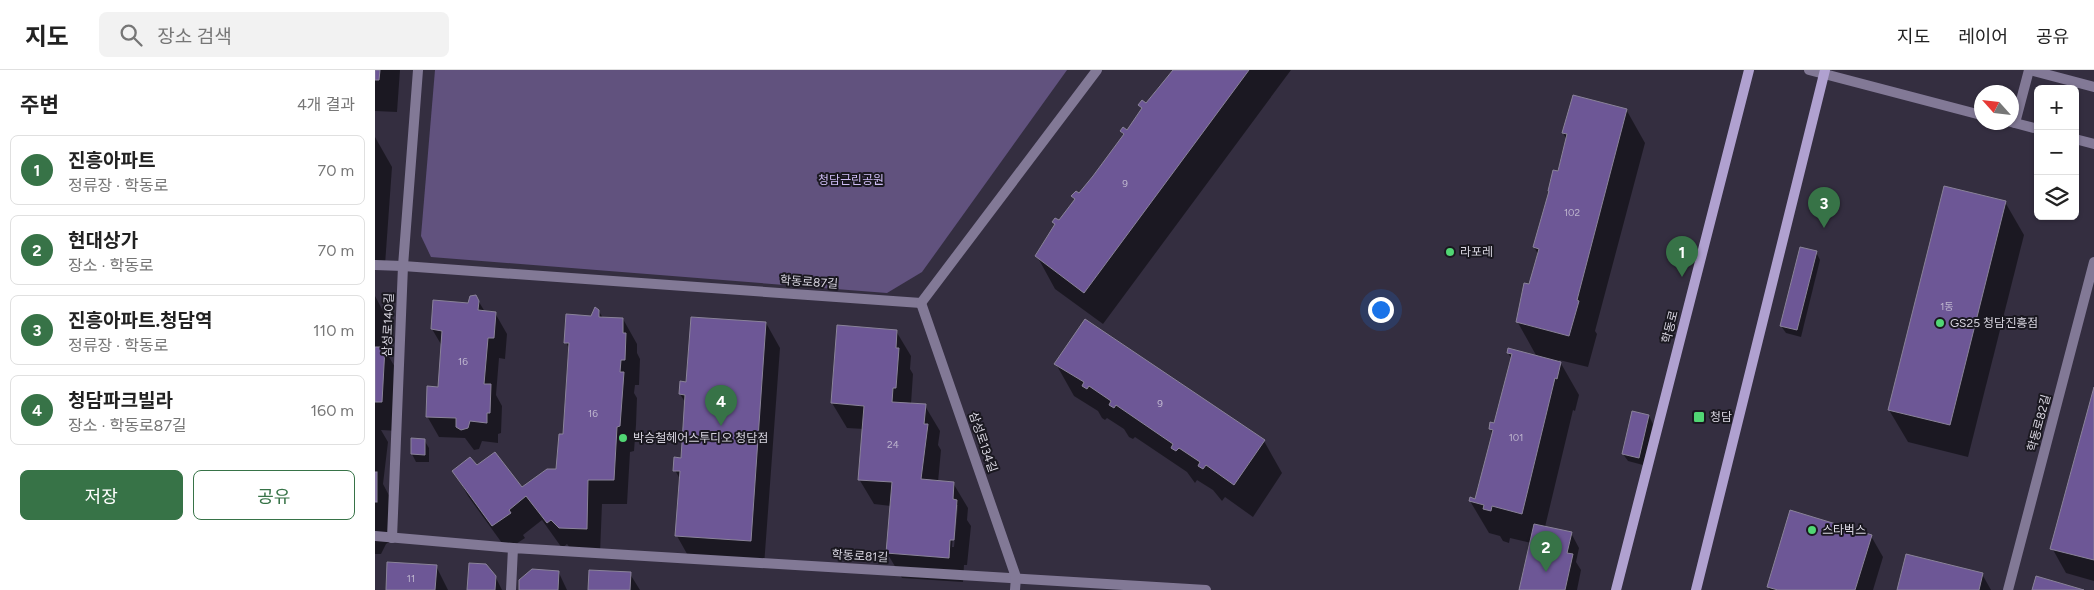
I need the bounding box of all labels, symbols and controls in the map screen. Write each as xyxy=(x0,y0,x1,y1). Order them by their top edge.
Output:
search box xyxy=(99,12,449,57)
icon: search xyxy=(117,21,145,49)
text: 지도 xyxy=(25,22,69,51)
text: 장소 검색 xyxy=(157,25,232,48)
text: 지도 xyxy=(1897,26,1930,48)
text: 레이어 xyxy=(1958,26,2008,48)
text: 공유 xyxy=(2036,26,2069,48)
north arrow xyxy=(1974,85,2019,130)
map controls xyxy=(2034,85,2079,220)
button: + xyxy=(2034,85,2079,130)
text: 주변 xyxy=(20,92,59,117)
text: 4개 결과 xyxy=(297,95,355,114)
button: − xyxy=(2034,130,2079,175)
text: 진흥아파트 xyxy=(68,149,155,172)
text: 1 xyxy=(34,161,40,180)
text: 70 m xyxy=(318,161,354,180)
park label: 청담근린공원 xyxy=(818,173,884,187)
button: layers xyxy=(2034,175,2079,220)
text: 정류장 · 학동로 xyxy=(68,176,168,195)
house number: 9 xyxy=(1122,177,1128,190)
pin: 3 xyxy=(1808,187,1840,228)
house number: 102 xyxy=(1564,206,1580,219)
text: 현대상가 xyxy=(68,229,138,252)
pin: 1 xyxy=(1666,236,1698,277)
text: 2 xyxy=(32,241,42,260)
text: 70 m xyxy=(318,241,354,260)
place label: 라포레 xyxy=(1460,245,1493,259)
marker: 라포레 xyxy=(1444,246,1456,258)
text: 장소 · 학동로 xyxy=(68,256,154,275)
street label: 학동로87길 xyxy=(780,273,838,291)
street label: 삼성로140길 xyxy=(380,293,396,357)
your location xyxy=(1368,297,1394,323)
house number: 1동 xyxy=(1940,300,1954,313)
text: 진흥아파트.청담역 xyxy=(68,309,213,332)
street label: 학동로 xyxy=(1659,309,1681,345)
place label: GS25 청담진흥점 xyxy=(1950,316,2038,330)
marker: GS25 청담진흥점 xyxy=(1934,317,1946,329)
text: 3 xyxy=(33,321,41,340)
text: 110 m xyxy=(313,321,354,340)
text: 정류장 · 학동로 xyxy=(68,336,168,355)
house number: 16 xyxy=(458,355,468,368)
pin: 4 xyxy=(705,385,737,426)
text: 청담파크빌라 xyxy=(68,389,173,412)
street label: 학동로82길 xyxy=(2025,393,2053,453)
house number: 9 xyxy=(1157,397,1163,410)
text: 4 xyxy=(32,401,42,420)
text: 160 m xyxy=(311,401,354,420)
house number: 16 xyxy=(588,407,598,420)
street label: 삼성로134길 xyxy=(966,410,1000,474)
marker: 청담 xyxy=(1692,410,1706,424)
place label: 청담 xyxy=(1710,410,1732,424)
text: 장소 · 학동로87길 xyxy=(68,416,187,435)
place label: 박승철헤어스투디오 청담점 xyxy=(633,431,768,445)
house number: 101 xyxy=(1509,431,1523,444)
marker: 박승철헤어스투디오 청담점 xyxy=(617,432,629,444)
house number: 24 xyxy=(887,438,899,451)
button: 저장 xyxy=(20,470,183,520)
button: 공유 xyxy=(193,470,355,520)
place label: 스타벅스 xyxy=(1822,523,1866,537)
marker: 스타벅스 xyxy=(1806,524,1818,536)
pin: 2 xyxy=(1530,531,1562,572)
street label: 학동로81길 xyxy=(831,548,889,564)
house number: 11 xyxy=(407,572,415,585)

